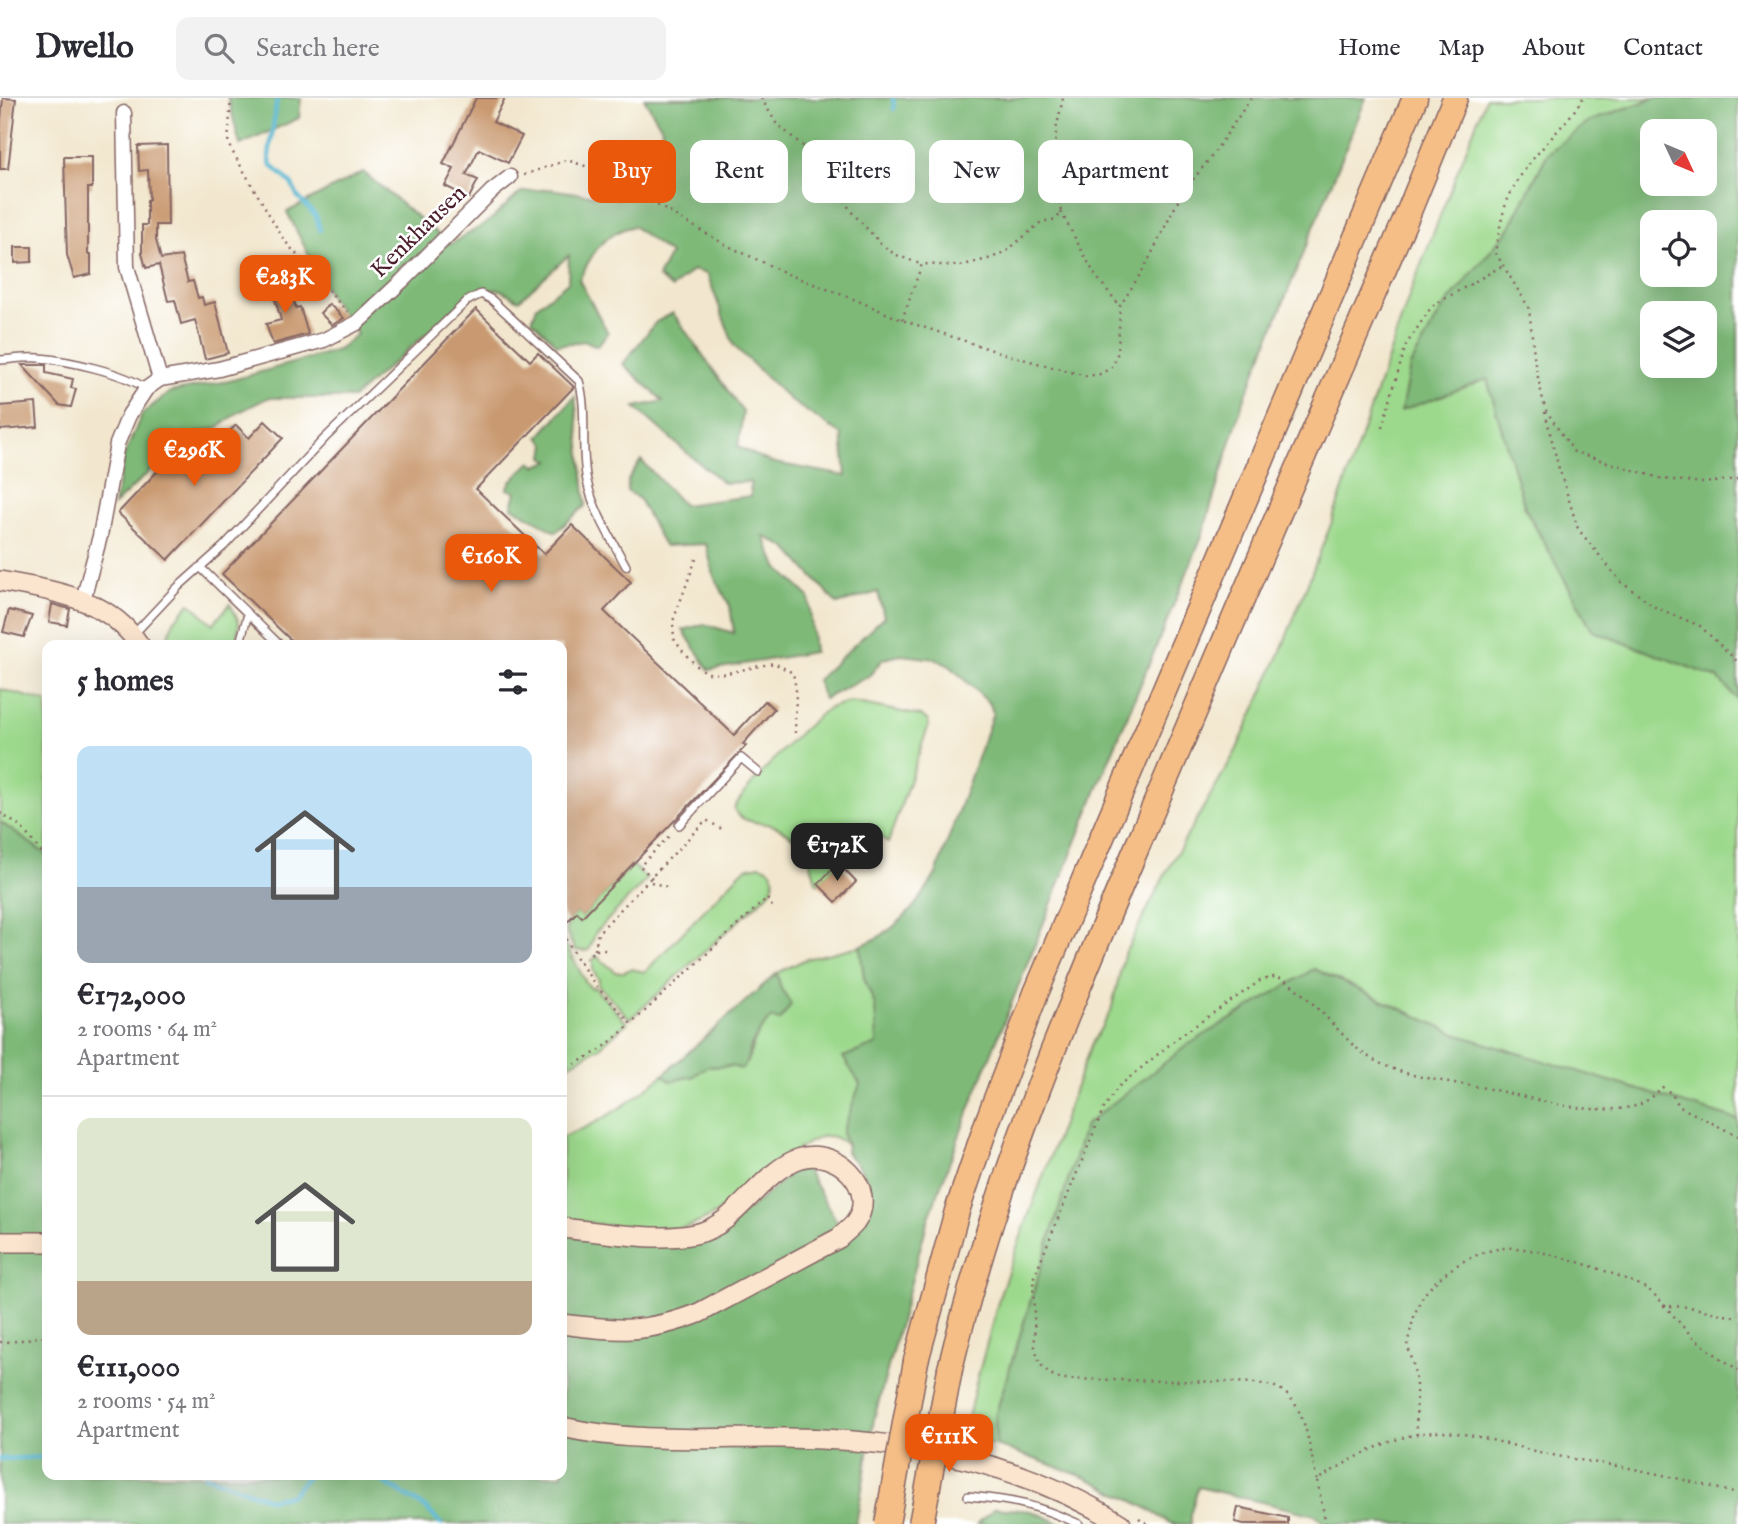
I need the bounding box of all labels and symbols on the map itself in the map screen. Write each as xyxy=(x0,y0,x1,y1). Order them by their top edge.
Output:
north arrow xyxy=(1640,119,1717,196)
street label: Kenkhausen xyxy=(364,178,474,285)
pin: €283K xyxy=(236,256,334,315)
pin: €296K xyxy=(145,428,243,488)
pin: €160K xyxy=(442,534,540,594)
pin: €172K xyxy=(788,824,886,883)
pin: €111K xyxy=(900,1414,998,1474)

